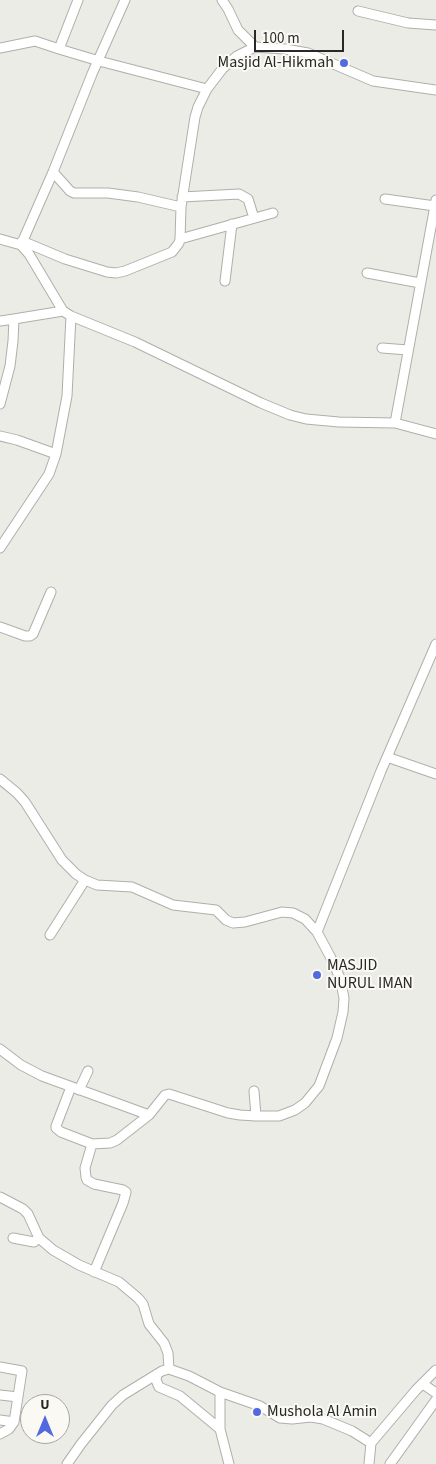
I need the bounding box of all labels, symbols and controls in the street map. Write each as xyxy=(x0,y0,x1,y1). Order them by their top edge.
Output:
scale bar xyxy=(256,20,346,52)
text: 100 m xyxy=(262,28,300,49)
place label: Masjid Al-Hikmah xyxy=(218,53,334,73)
marker: Masjid Al-Hikmah xyxy=(338,57,350,69)
place label: MASJID NURUL IMAN xyxy=(327,956,413,994)
marker: MASJID NURUL IMAN xyxy=(311,969,323,981)
north arrow xyxy=(20,1394,70,1444)
text: U xyxy=(40,1395,50,1415)
place label: Mushola Al Amin xyxy=(267,1402,377,1422)
marker: Mushola Al Amin xyxy=(251,1406,263,1418)

